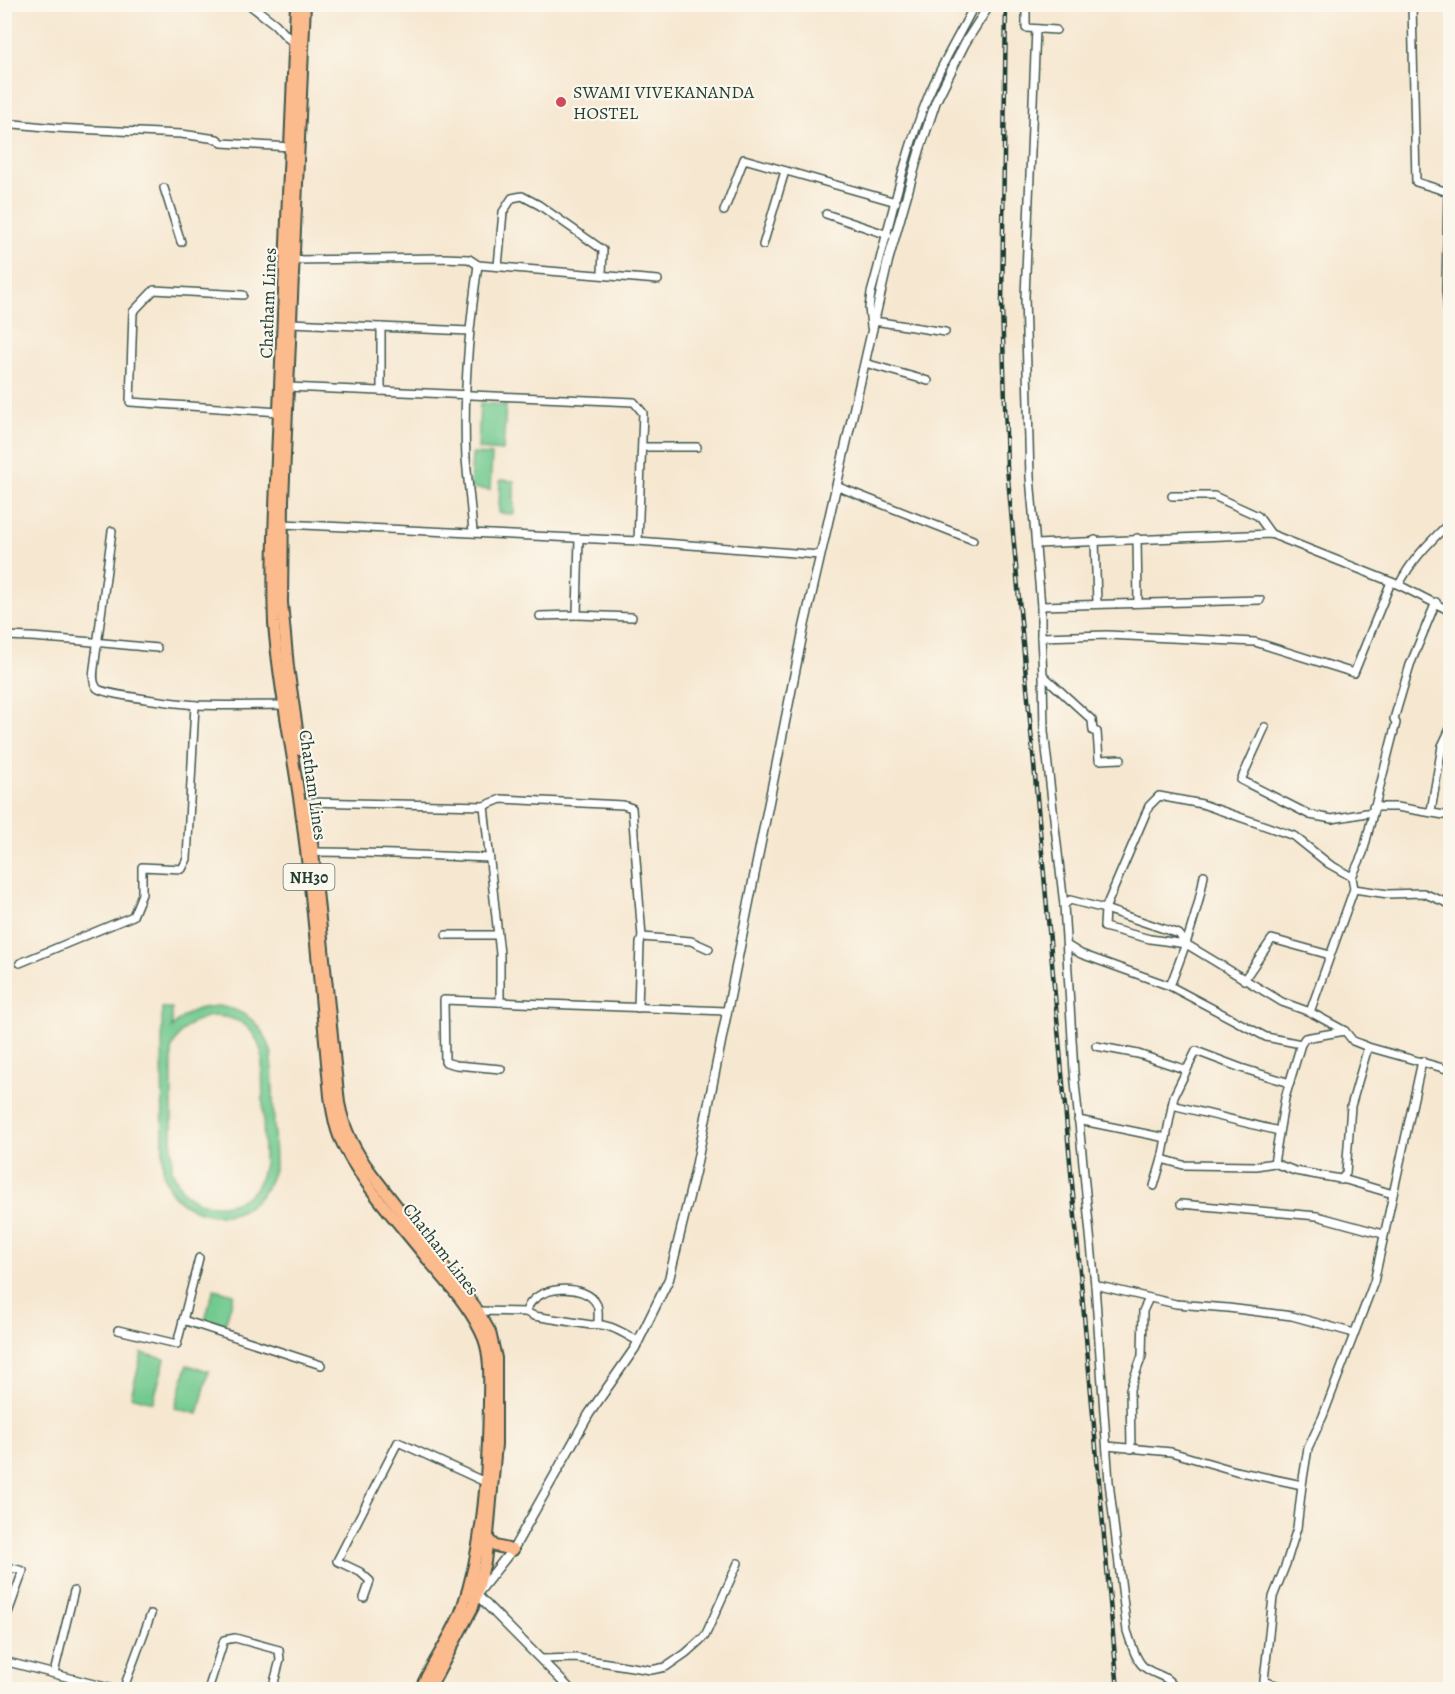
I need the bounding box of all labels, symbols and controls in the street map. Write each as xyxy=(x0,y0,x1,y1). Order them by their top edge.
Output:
place label: SWAMI VIVEKANANDA HOSTEL xyxy=(573,80,755,125)
marker: SWAMI VIVEKANANDA HOSTEL xyxy=(554,95,568,109)
street label: Chatham Lines xyxy=(254,247,282,359)
street label: Chatham Lines xyxy=(293,728,333,842)
road number: NH30 xyxy=(284,864,334,890)
street label: Chatham Lines xyxy=(397,1198,485,1300)

